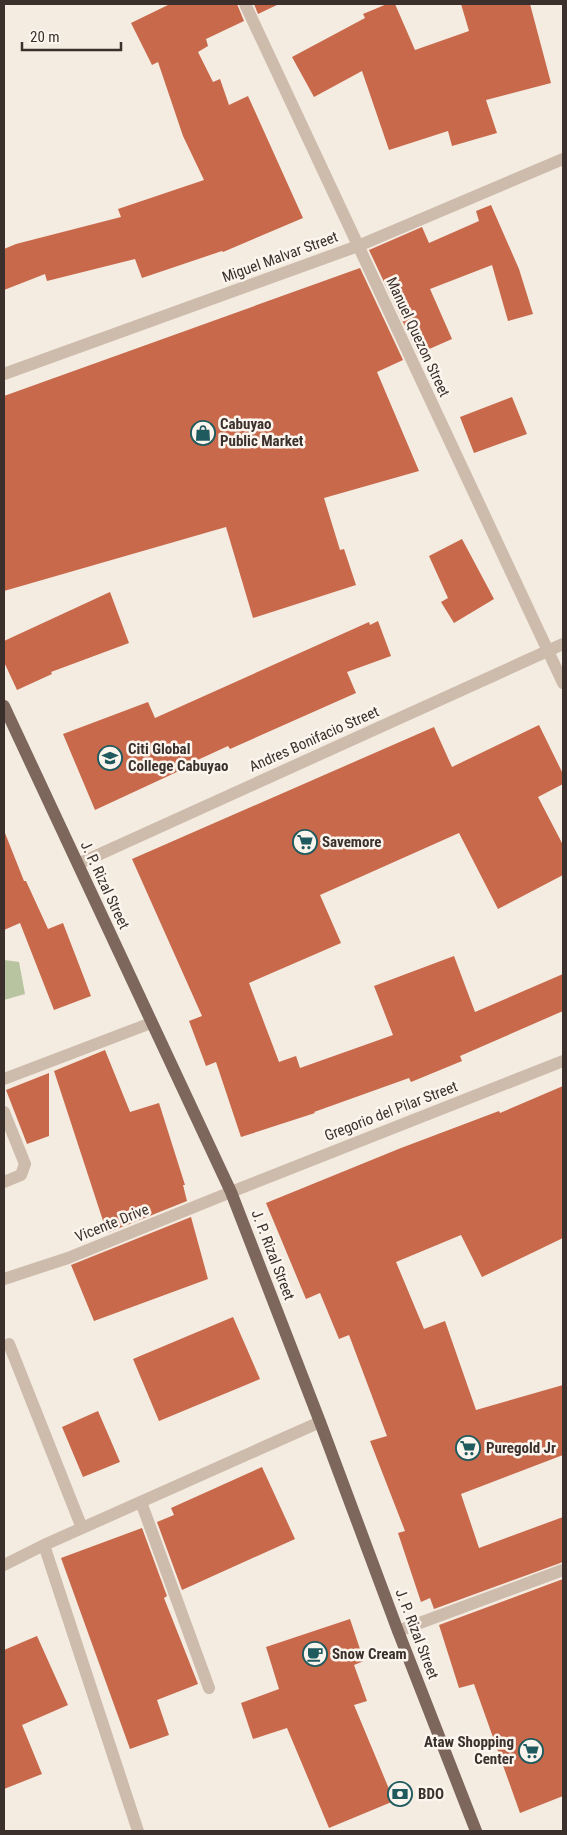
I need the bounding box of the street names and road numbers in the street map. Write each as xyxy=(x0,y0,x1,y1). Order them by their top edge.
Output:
street label: Miguel Malvar Street xyxy=(220,228,340,286)
street label: Manuel Quezon Street xyxy=(382,274,454,400)
street label: Andres Bonifacio Street xyxy=(246,702,382,776)
street label: J. P. Rizal Street xyxy=(77,838,133,932)
street label: Gregorio del Pilar Street xyxy=(322,1077,460,1145)
street label: Vicente Drive xyxy=(73,1200,151,1246)
street label: J. P. Rizal Street xyxy=(248,1207,298,1303)
street label: J. P. Rizal Street xyxy=(392,1586,442,1682)

